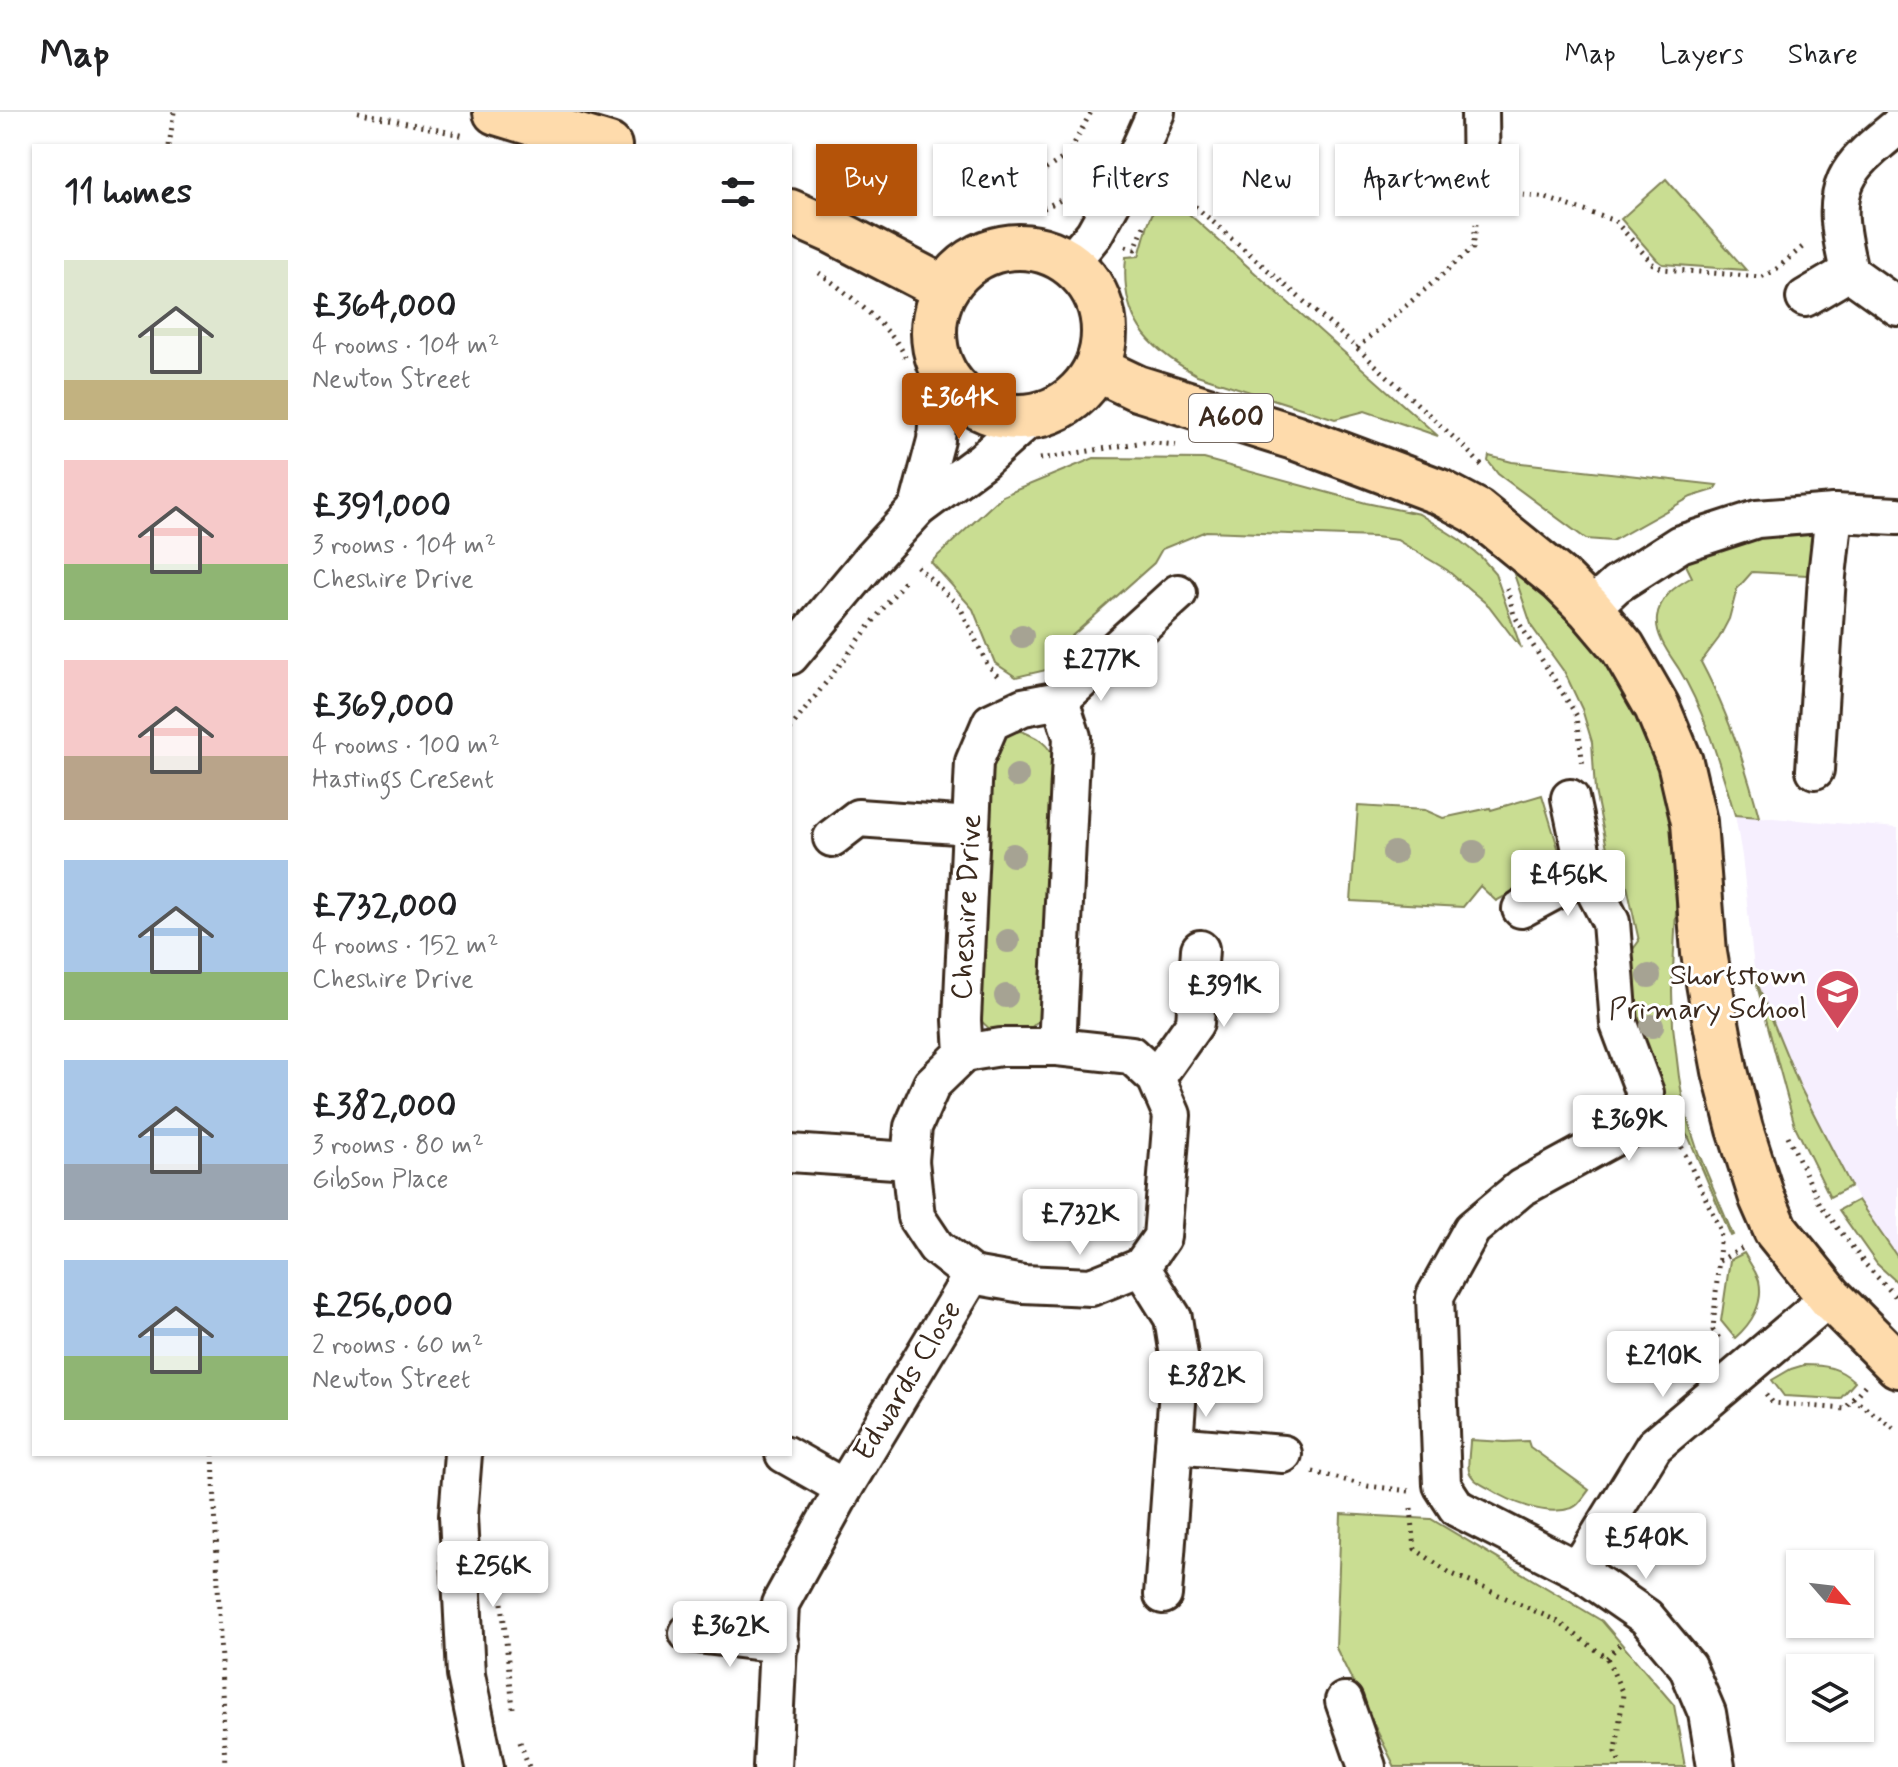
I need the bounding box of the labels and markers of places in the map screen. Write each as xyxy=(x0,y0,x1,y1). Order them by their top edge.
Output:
pin: £364K xyxy=(903,373,1015,441)
pin: £277K xyxy=(1045,635,1157,703)
pin: £456K xyxy=(1512,850,1624,918)
place label: Shortstown Primary School xyxy=(1609,956,1807,1029)
pin: £391K xyxy=(1168,961,1280,1029)
school or university icon: Shortstown Primary School xyxy=(1814,968,1862,1031)
pin: £369K xyxy=(1573,1095,1685,1163)
pin: £732K xyxy=(1024,1189,1136,1257)
pin: £210K xyxy=(1607,1331,1719,1399)
pin: £382K xyxy=(1150,1351,1262,1419)
pin: £540K xyxy=(1590,1513,1702,1581)
pin: £256K xyxy=(437,1541,549,1609)
pin: £362K xyxy=(674,1601,786,1669)

